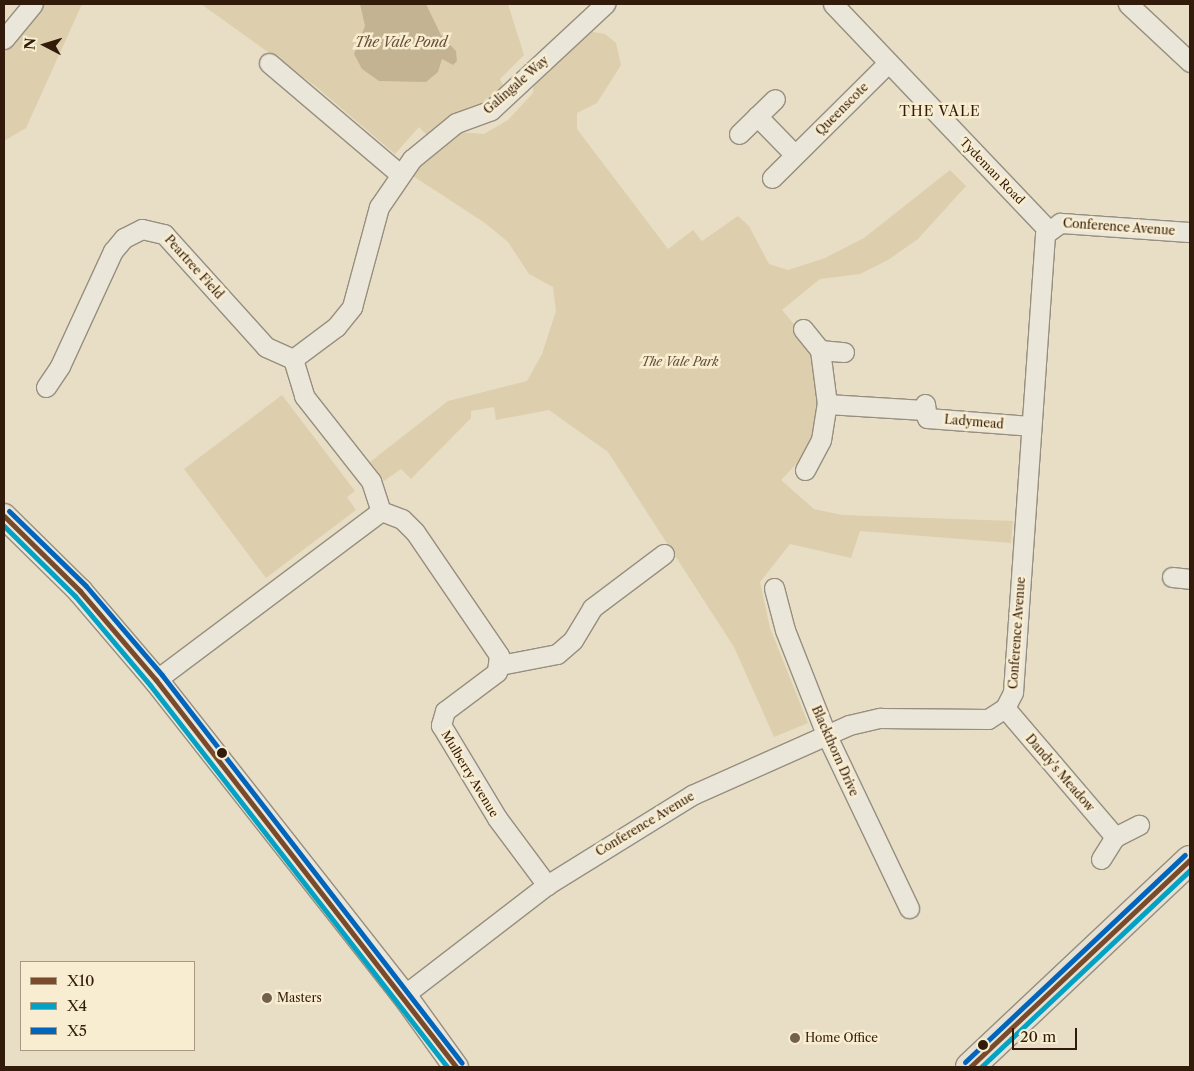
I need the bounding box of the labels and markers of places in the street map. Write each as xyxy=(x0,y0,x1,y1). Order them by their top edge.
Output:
unlabelled marker xyxy=(217,748,227,758)
place label: Masters xyxy=(277,991,322,1005)
marker: Masters xyxy=(261,992,273,1004)
place label: Home Office xyxy=(805,1031,878,1045)
marker: Home Office xyxy=(789,1032,801,1044)
unlabelled marker xyxy=(978,1040,988,1050)

